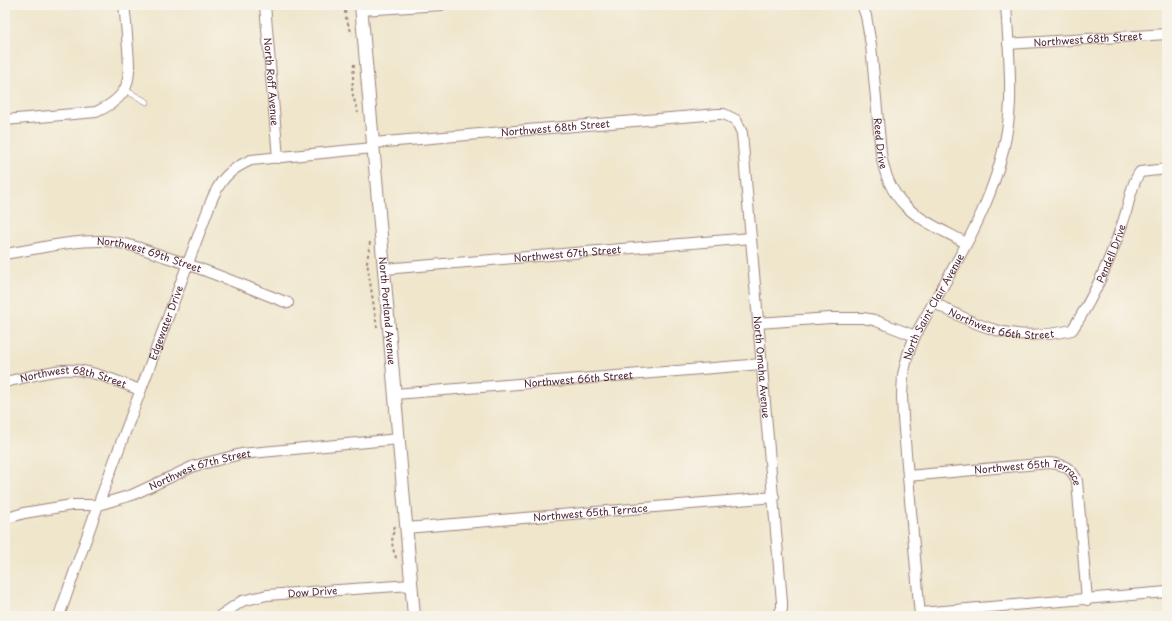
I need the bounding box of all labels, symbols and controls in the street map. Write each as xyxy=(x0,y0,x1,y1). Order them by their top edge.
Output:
street label: Northwest 68th Street xyxy=(1033,28,1143,49)
street label: North Roff Avenue xyxy=(261,37,283,127)
street label: Northwest 68th Street xyxy=(500,115,610,139)
street label: Reed Drive xyxy=(871,117,892,170)
street label: Pendell Drive xyxy=(1092,222,1129,285)
street label: Northwest 69th Street xyxy=(97,233,204,276)
street label: Northwest 67th Street xyxy=(513,241,622,265)
street label: North Saint Clair Avenue xyxy=(899,250,967,361)
street label: North Portland Avenue xyxy=(376,256,400,366)
street label: Edgewater Drive xyxy=(145,283,186,362)
street label: Northwest 66th Street xyxy=(946,304,1055,342)
street label: North Omaha Avenue xyxy=(751,315,774,420)
street label: Northwest 68th Street xyxy=(18,362,129,391)
street label: Northwest 66th Street xyxy=(523,367,633,390)
street label: Northwest 67th Street xyxy=(146,445,251,493)
street label: Northwest 65th Terrace xyxy=(973,455,1085,486)
street label: Northwest 65th Terrace xyxy=(532,500,648,524)
street label: Dow Drive xyxy=(287,582,338,601)

